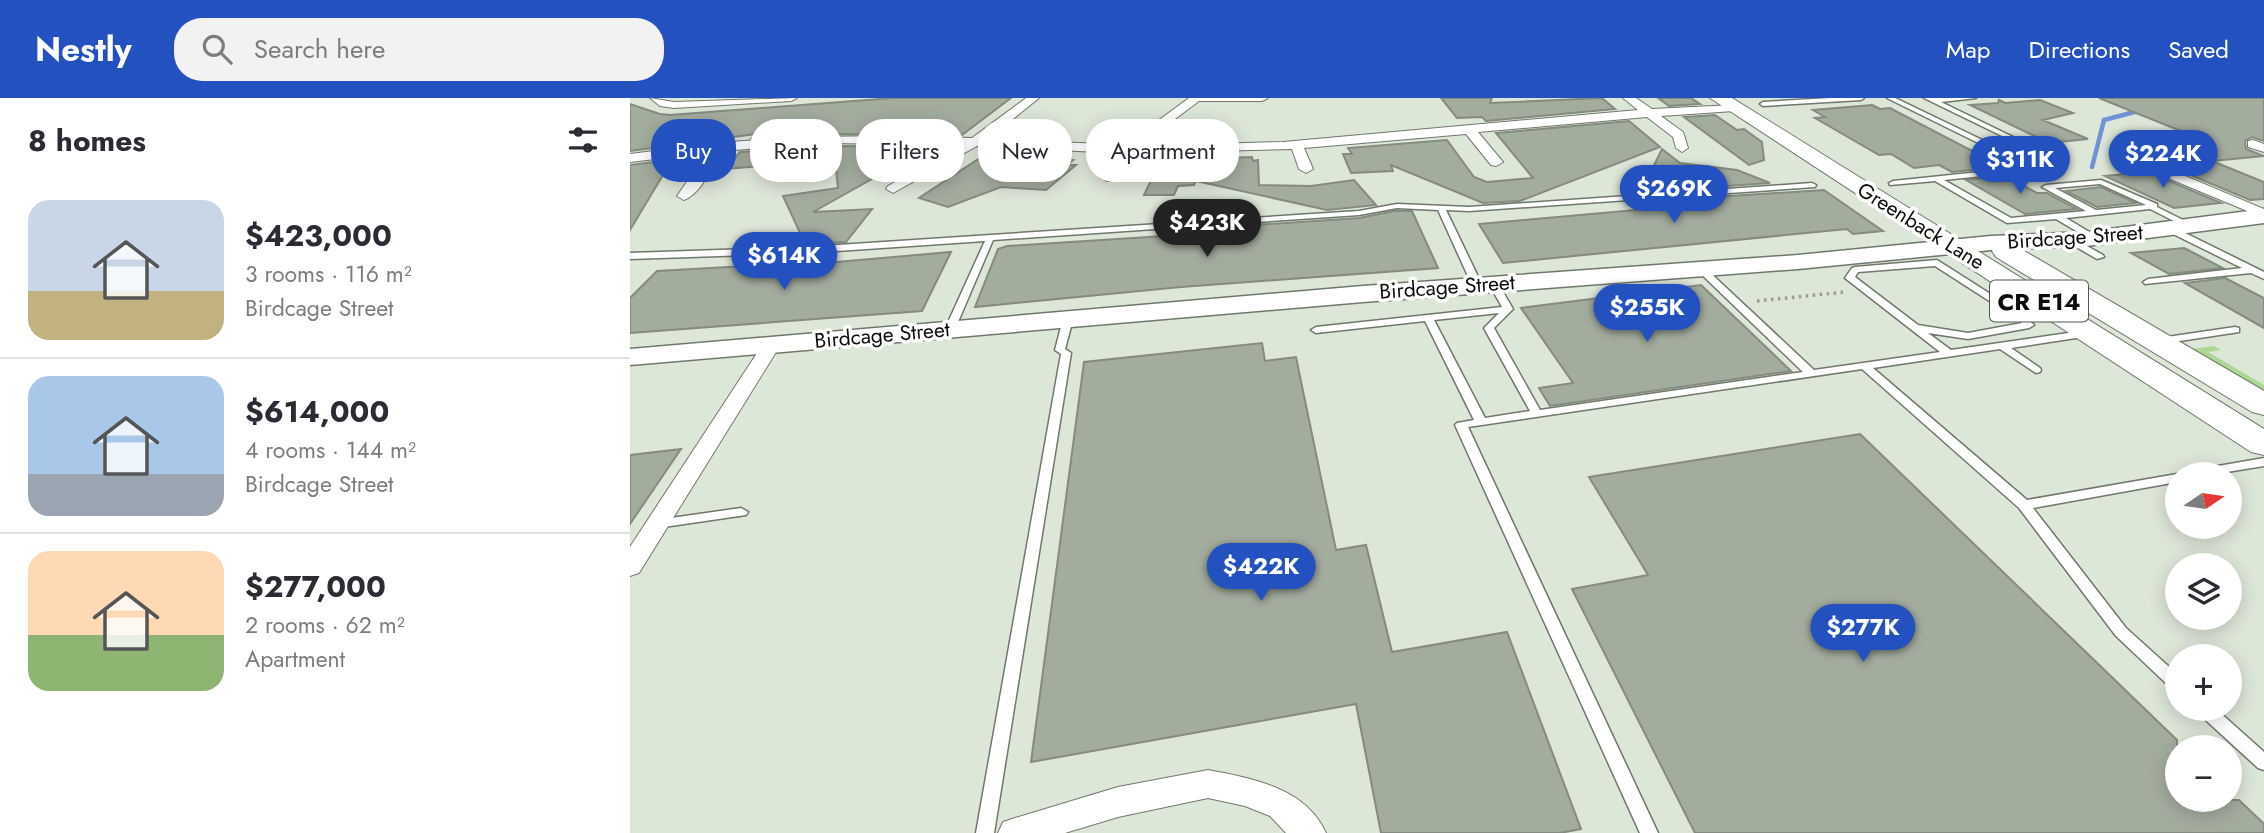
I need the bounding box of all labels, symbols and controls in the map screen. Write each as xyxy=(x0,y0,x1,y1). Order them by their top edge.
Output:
search box xyxy=(174,18,664,81)
text: Nestly xyxy=(35,26,132,73)
icon: search xyxy=(198,30,236,68)
text: Search here xyxy=(254,30,385,68)
text: Map xyxy=(1946,32,1991,67)
text: Directions xyxy=(2029,32,2130,67)
text: Saved xyxy=(2168,32,2229,67)
text: 8 homes xyxy=(28,119,146,162)
chip: Buy xyxy=(651,119,736,182)
chip: Rent xyxy=(750,119,842,182)
chip: Filters xyxy=(856,119,964,182)
chip: New xyxy=(978,119,1072,182)
chip: Apartment xyxy=(1086,119,1239,182)
icon: filters xyxy=(564,121,602,159)
pin: $224K xyxy=(2114,130,2212,190)
pin: $311K xyxy=(1971,136,2069,196)
text: $224K xyxy=(2125,136,2201,170)
text: $311K xyxy=(1986,142,2054,176)
pin: $269K xyxy=(1625,166,1723,225)
text: $269K xyxy=(1636,171,1712,205)
street label: Greenback Lane xyxy=(1852,175,1991,277)
pin: $423K xyxy=(1158,200,1256,259)
text: $423K xyxy=(1169,205,1245,239)
text: $423,000 xyxy=(245,214,392,257)
street label: Birdcage Street xyxy=(2006,217,2144,257)
icon: home xyxy=(84,228,168,312)
pin: $614K xyxy=(735,232,833,292)
text: $614K xyxy=(747,238,821,272)
text: 3 rooms · 116 m² xyxy=(245,257,412,291)
street label: Birdcage Street xyxy=(1378,267,1516,307)
road number: CR E14 xyxy=(1990,280,2088,322)
pin: $255K xyxy=(1598,285,1696,344)
text: $255K xyxy=(1609,290,1685,324)
text: Birdcage Street xyxy=(245,291,394,325)
street label: Birdcage Street xyxy=(813,314,951,356)
text: $614,000 xyxy=(245,390,389,433)
icon: home xyxy=(84,404,168,488)
text: 4 rooms · 144 m² xyxy=(245,433,416,467)
north arrow xyxy=(2165,462,2242,539)
map controls xyxy=(2165,462,2242,812)
text: Birdcage Street xyxy=(245,467,394,501)
pin: $422K xyxy=(1212,544,1310,603)
text: $422K xyxy=(1223,549,1299,583)
button: layers xyxy=(2165,553,2242,630)
text: $277,000 xyxy=(245,565,386,608)
icon: home xyxy=(84,579,168,663)
pin: $277K xyxy=(1814,604,1912,664)
text: 2 rooms · 62 m² xyxy=(245,608,405,642)
text: $277K xyxy=(1826,610,1900,644)
text: Apartment xyxy=(245,642,345,676)
button: + xyxy=(2165,644,2242,721)
button: − xyxy=(2165,735,2242,812)

